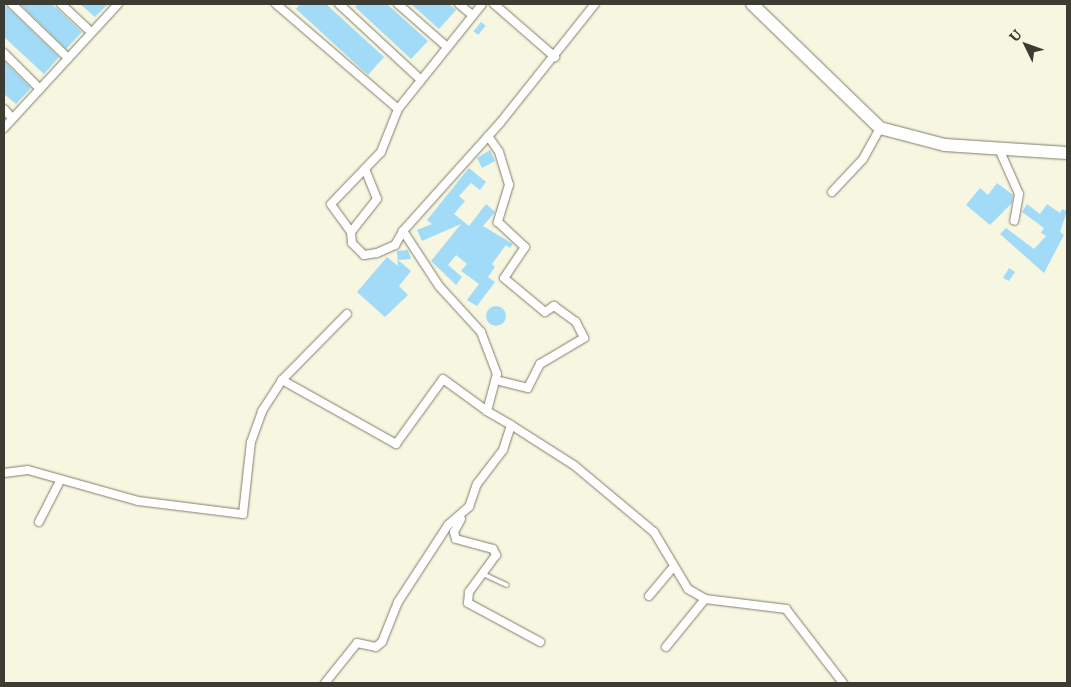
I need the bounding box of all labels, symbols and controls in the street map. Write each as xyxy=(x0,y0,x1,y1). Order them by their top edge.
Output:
north arrow xyxy=(1001,20,1051,70)
text: U xyxy=(1004,24,1026,46)

